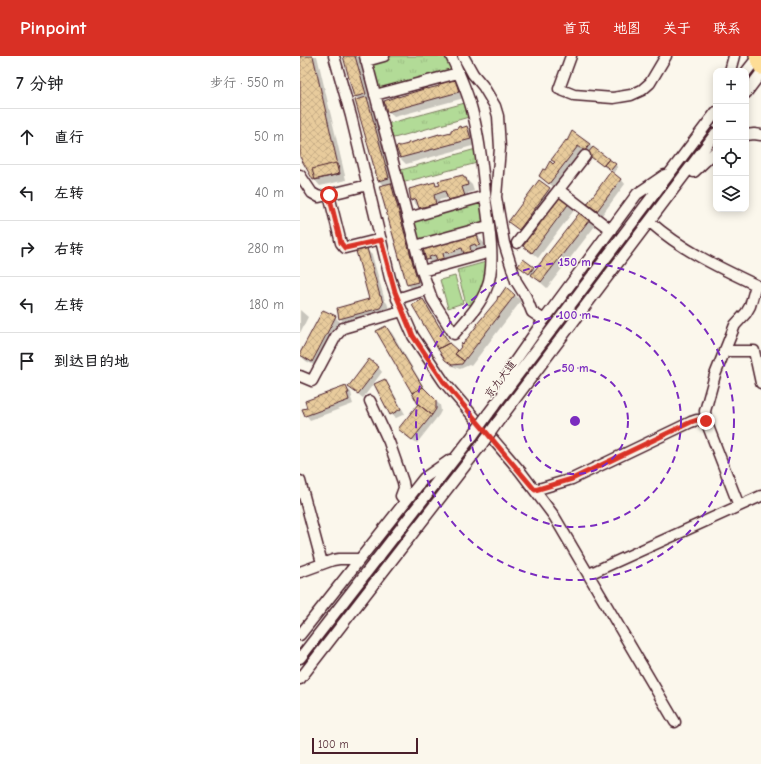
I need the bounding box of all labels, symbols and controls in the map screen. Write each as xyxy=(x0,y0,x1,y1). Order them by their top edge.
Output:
text: Pinpoint xyxy=(20,17,86,39)
text: 首页 xyxy=(563,20,591,37)
text: 地图 xyxy=(613,20,641,37)
text: 关于 xyxy=(663,20,691,37)
text: 联系 xyxy=(713,20,741,37)
map controls xyxy=(713,68,749,212)
button: + xyxy=(713,68,749,104)
text: 7 分钟 xyxy=(16,74,64,93)
text: 步行 · 550 m xyxy=(210,75,284,90)
button: − xyxy=(713,104,749,140)
icon: ahead xyxy=(16,126,38,148)
text: 直行 xyxy=(54,128,84,146)
text: 50 m xyxy=(254,129,284,144)
button: locate xyxy=(713,140,749,176)
button: layers xyxy=(713,176,749,212)
icon: left xyxy=(16,182,38,204)
text: 左转 xyxy=(54,184,84,202)
text: 40 m xyxy=(255,185,284,200)
route start xyxy=(320,186,338,204)
icon: right xyxy=(16,238,38,260)
text: 右转 xyxy=(54,240,84,258)
text: 280 m xyxy=(247,241,284,256)
text: 150 m xyxy=(559,255,591,269)
icon: left xyxy=(16,294,38,316)
text: 左转 xyxy=(54,296,84,314)
text: 180 m xyxy=(249,297,284,312)
text: 100 m xyxy=(559,308,591,322)
icon: arrive xyxy=(16,350,38,372)
text: 到达目的地 xyxy=(54,352,129,370)
street label: 京九大道 xyxy=(482,358,519,401)
text: 50 m xyxy=(561,361,589,375)
route end xyxy=(697,412,715,430)
centre of rings xyxy=(568,414,582,428)
scale bar xyxy=(312,736,418,755)
text: 100 m xyxy=(318,738,349,751)

